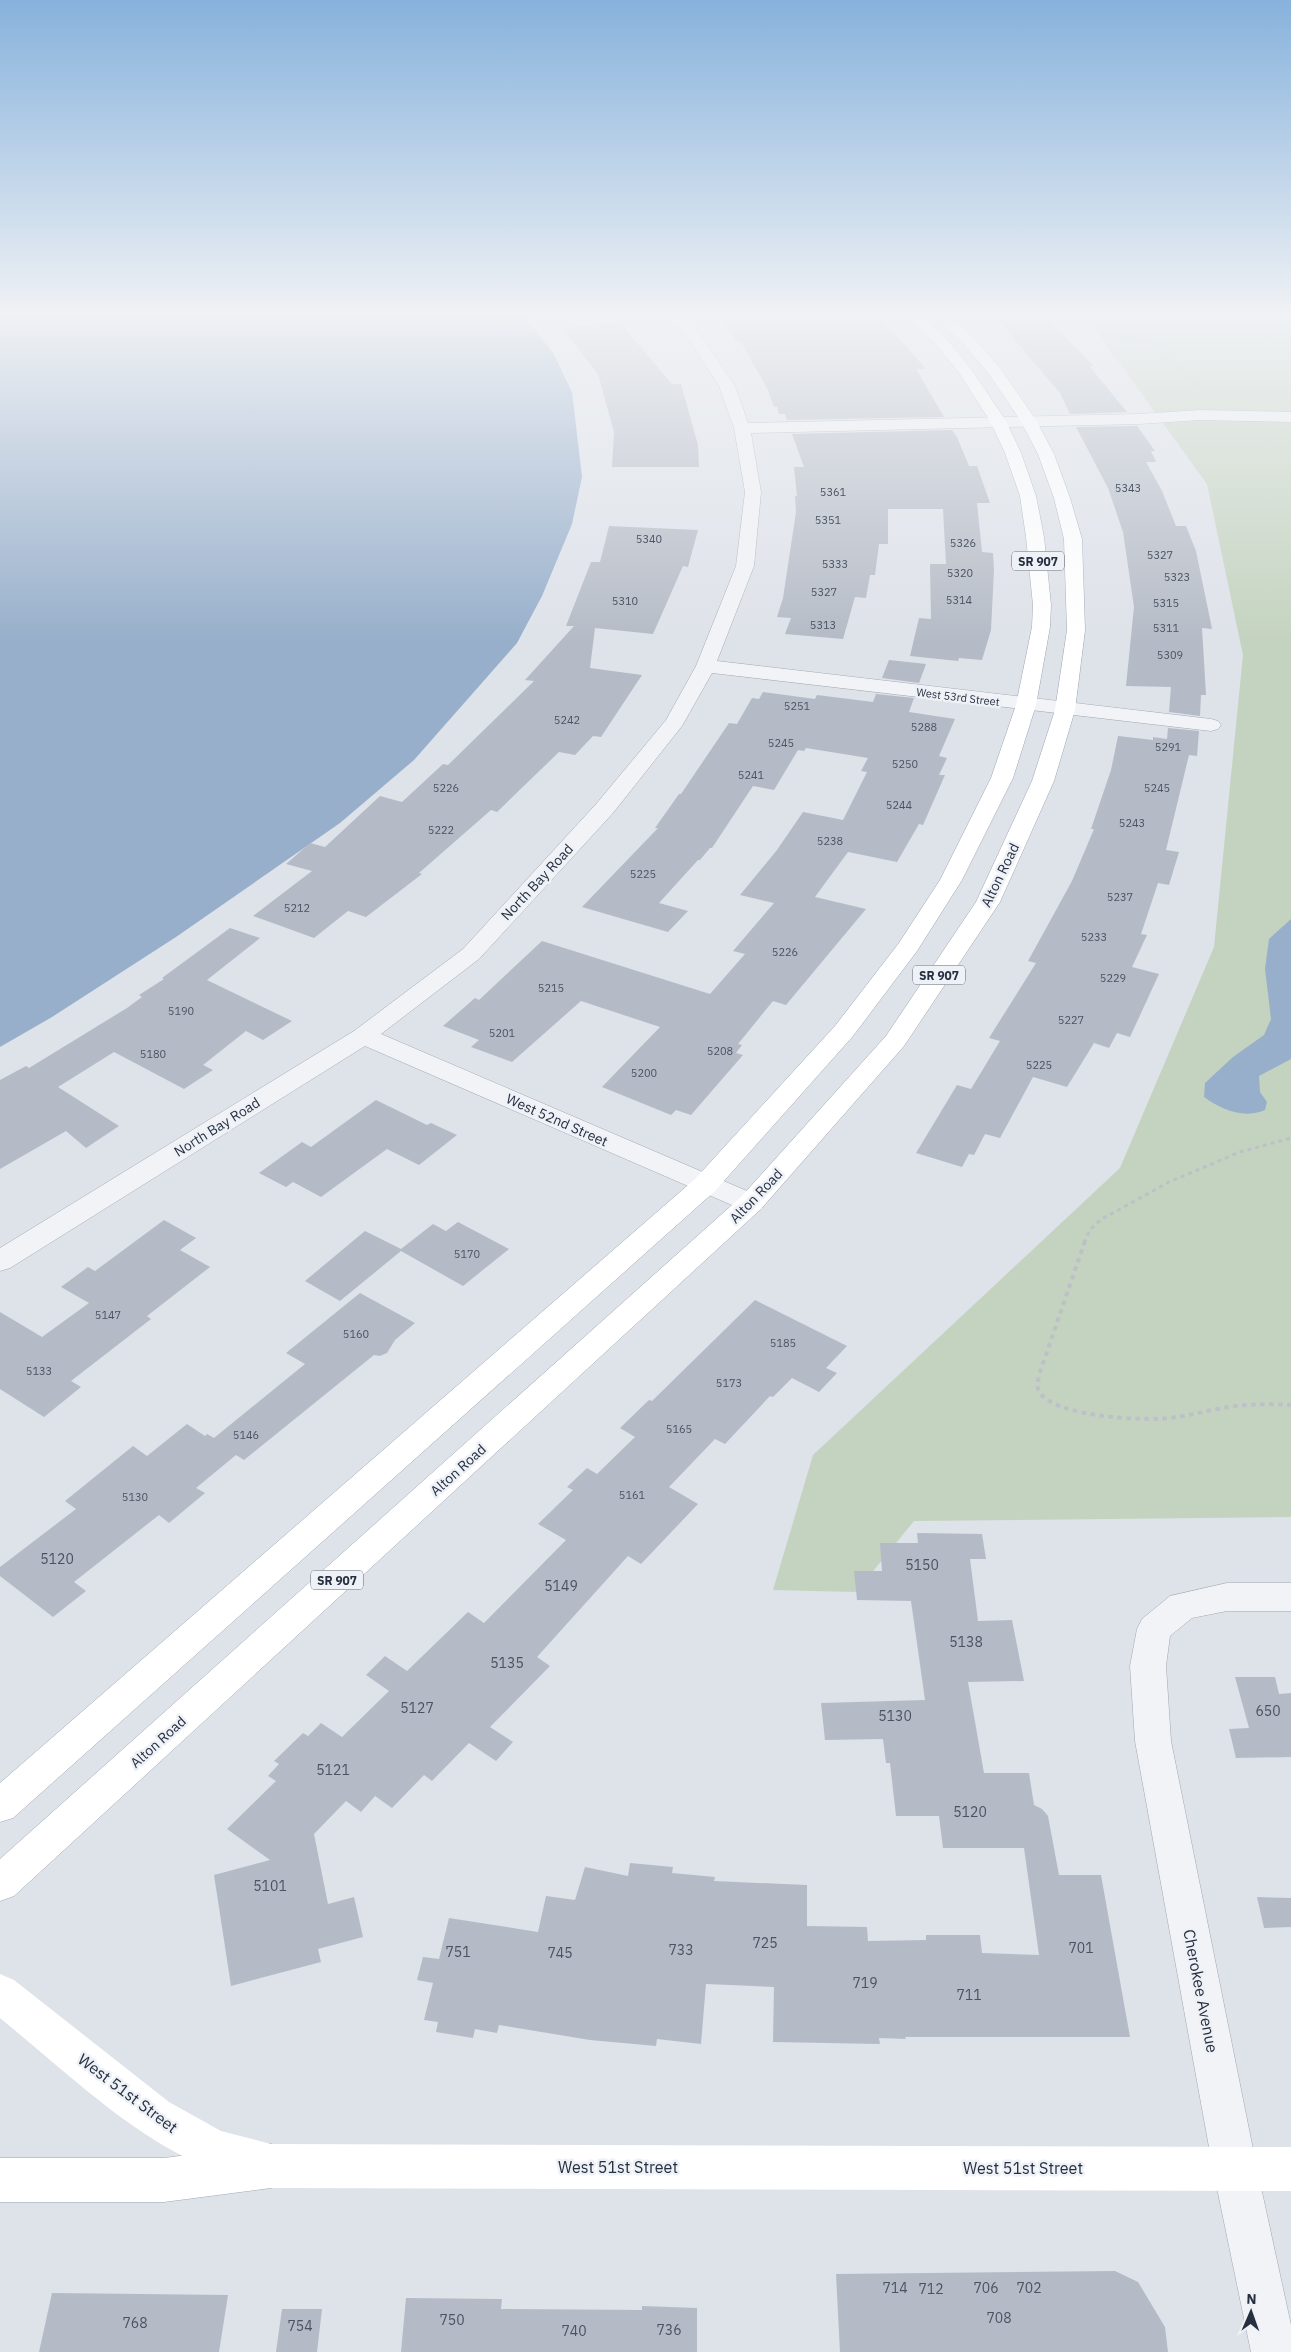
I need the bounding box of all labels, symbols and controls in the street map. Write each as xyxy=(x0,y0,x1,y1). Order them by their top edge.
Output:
house number: 5343 xyxy=(1115,481,1141,495)
house number: 5361 xyxy=(820,485,847,499)
house number: 5351 xyxy=(815,513,842,527)
house number: 5340 xyxy=(636,532,662,546)
house number: 5326 xyxy=(950,536,976,550)
house number: 5327 xyxy=(1147,548,1173,562)
road number: SR 907 xyxy=(1012,552,1064,570)
house number: 5333 xyxy=(822,557,848,571)
house number: 5320 xyxy=(947,566,973,580)
house number: 5323 xyxy=(1164,570,1190,584)
house number: 5327 xyxy=(811,585,837,599)
house number: 5314 xyxy=(946,593,973,607)
house number: 5310 xyxy=(612,594,638,608)
house number: 5315 xyxy=(1153,596,1179,610)
house number: 5313 xyxy=(810,618,836,632)
house number: 5311 xyxy=(1153,621,1180,635)
house number: 5309 xyxy=(1157,648,1183,662)
street label: West 53rd Street xyxy=(916,685,1001,709)
house number: 5251 xyxy=(784,699,811,713)
house number: 5242 xyxy=(554,713,580,727)
house number: 5288 xyxy=(911,720,937,734)
house number: 5245 xyxy=(768,736,794,750)
house number: 5291 xyxy=(1155,740,1182,754)
house number: 5250 xyxy=(892,757,918,771)
house number: 5241 xyxy=(738,768,765,782)
house number: 5226 xyxy=(433,781,459,795)
house number: 5245 xyxy=(1144,781,1170,795)
house number: 5244 xyxy=(886,798,913,812)
house number: 5243 xyxy=(1119,816,1145,830)
house number: 5222 xyxy=(428,823,454,837)
house number: 5238 xyxy=(817,834,843,848)
street label: North Bay Road xyxy=(497,840,577,924)
street label: Alton Road xyxy=(977,840,1023,910)
house number: 5225 xyxy=(630,867,656,881)
house number: 5237 xyxy=(1107,890,1133,904)
house number: 5212 xyxy=(284,901,310,915)
house number: 5233 xyxy=(1081,930,1107,944)
house number: 5226 xyxy=(772,945,798,959)
road number: SR 907 xyxy=(913,966,965,984)
house number: 5229 xyxy=(1100,971,1126,985)
house number: 5215 xyxy=(538,981,564,995)
house number: 5190 xyxy=(168,1004,194,1018)
house number: 5227 xyxy=(1058,1013,1084,1027)
house number: 5201 xyxy=(489,1026,516,1040)
house number: 5208 xyxy=(707,1044,733,1058)
house number: 5180 xyxy=(140,1047,166,1061)
house number: 5225 xyxy=(1026,1058,1052,1072)
house number: 5200 xyxy=(631,1066,657,1080)
street label: West 52nd Street xyxy=(503,1090,611,1151)
street label: North Bay Road xyxy=(171,1093,263,1161)
street label: Alton Road xyxy=(726,1165,786,1227)
house number: 5170 xyxy=(454,1247,480,1261)
house number: 5147 xyxy=(95,1308,121,1322)
house number: 5160 xyxy=(343,1327,369,1341)
house number: 5185 xyxy=(770,1336,796,1350)
house number: 5133 xyxy=(26,1364,52,1378)
house number: 5173 xyxy=(716,1376,742,1390)
house number: 5165 xyxy=(666,1422,692,1436)
house number: 5146 xyxy=(233,1428,259,1442)
street label: Alton Road xyxy=(426,1440,490,1500)
house number: 5161 xyxy=(619,1488,646,1502)
house number: 5130 xyxy=(122,1490,148,1504)
house number: 5120 xyxy=(40,1550,74,1568)
house number: 5150 xyxy=(905,1556,939,1574)
road number: SR 907 xyxy=(311,1570,363,1590)
house number: 5149 xyxy=(544,1577,578,1595)
house number: 5138 xyxy=(949,1633,983,1651)
house number: 5135 xyxy=(490,1654,524,1672)
house number: 5127 xyxy=(400,1699,434,1717)
house number: 650 xyxy=(1255,1702,1281,1720)
house number: 5130 xyxy=(878,1707,912,1725)
street label: Alton Road xyxy=(126,1712,190,1772)
house number: 5121 xyxy=(316,1761,350,1779)
house number: 5120 xyxy=(953,1803,987,1821)
house number: 5101 xyxy=(253,1877,287,1895)
street label: Cherokee Avenue xyxy=(1179,1927,1223,2055)
house number: 725 xyxy=(752,1934,778,1952)
house number: 701 xyxy=(1068,1939,1094,1957)
house number: 733 xyxy=(668,1941,694,1959)
house number: 751 xyxy=(445,1943,471,1961)
house number: 745 xyxy=(547,1944,573,1962)
house number: 719 xyxy=(852,1974,878,1992)
house number: 711 xyxy=(956,1986,982,2004)
street label: West 51st Street xyxy=(74,2049,182,2137)
street label: West 51st Street xyxy=(558,2157,678,2177)
street label: West 51st Street xyxy=(963,2158,1083,2178)
house number: 714 xyxy=(882,2279,908,2297)
house number: 706 xyxy=(973,2279,999,2297)
house number: 702 xyxy=(1016,2279,1042,2297)
house number: 712 xyxy=(918,2280,944,2298)
north arrow xyxy=(1226,2287,1276,2337)
text: N xyxy=(1246,2290,1257,2308)
house number: 708 xyxy=(986,2309,1012,2327)
house number: 750 xyxy=(439,2311,465,2329)
house number: 768 xyxy=(122,2314,148,2332)
house number: 754 xyxy=(287,2317,313,2335)
house number: 736 xyxy=(656,2321,682,2339)
house number: 740 xyxy=(561,2322,587,2340)

